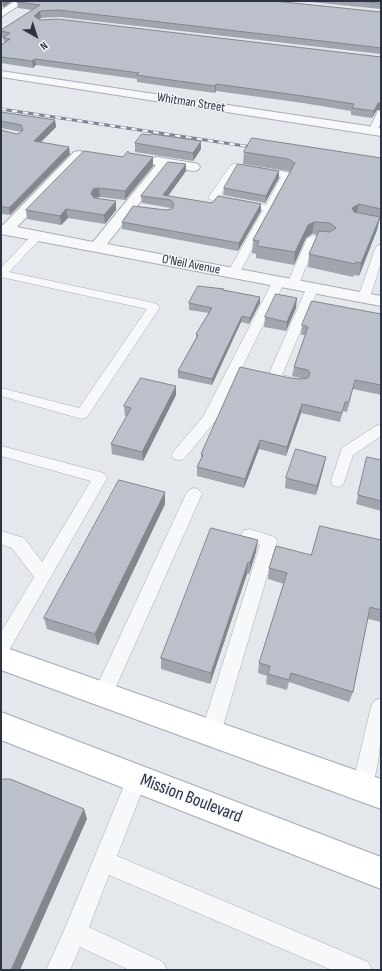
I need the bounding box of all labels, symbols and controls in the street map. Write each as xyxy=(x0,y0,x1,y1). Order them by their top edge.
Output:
north arrow xyxy=(16,16,56,56)
text: N xyxy=(37,39,50,53)
street label: Whitman Street xyxy=(156,90,226,116)
street label: O'Neil Avenue xyxy=(161,252,221,278)
street label: Mission Boulevard xyxy=(137,770,245,828)

